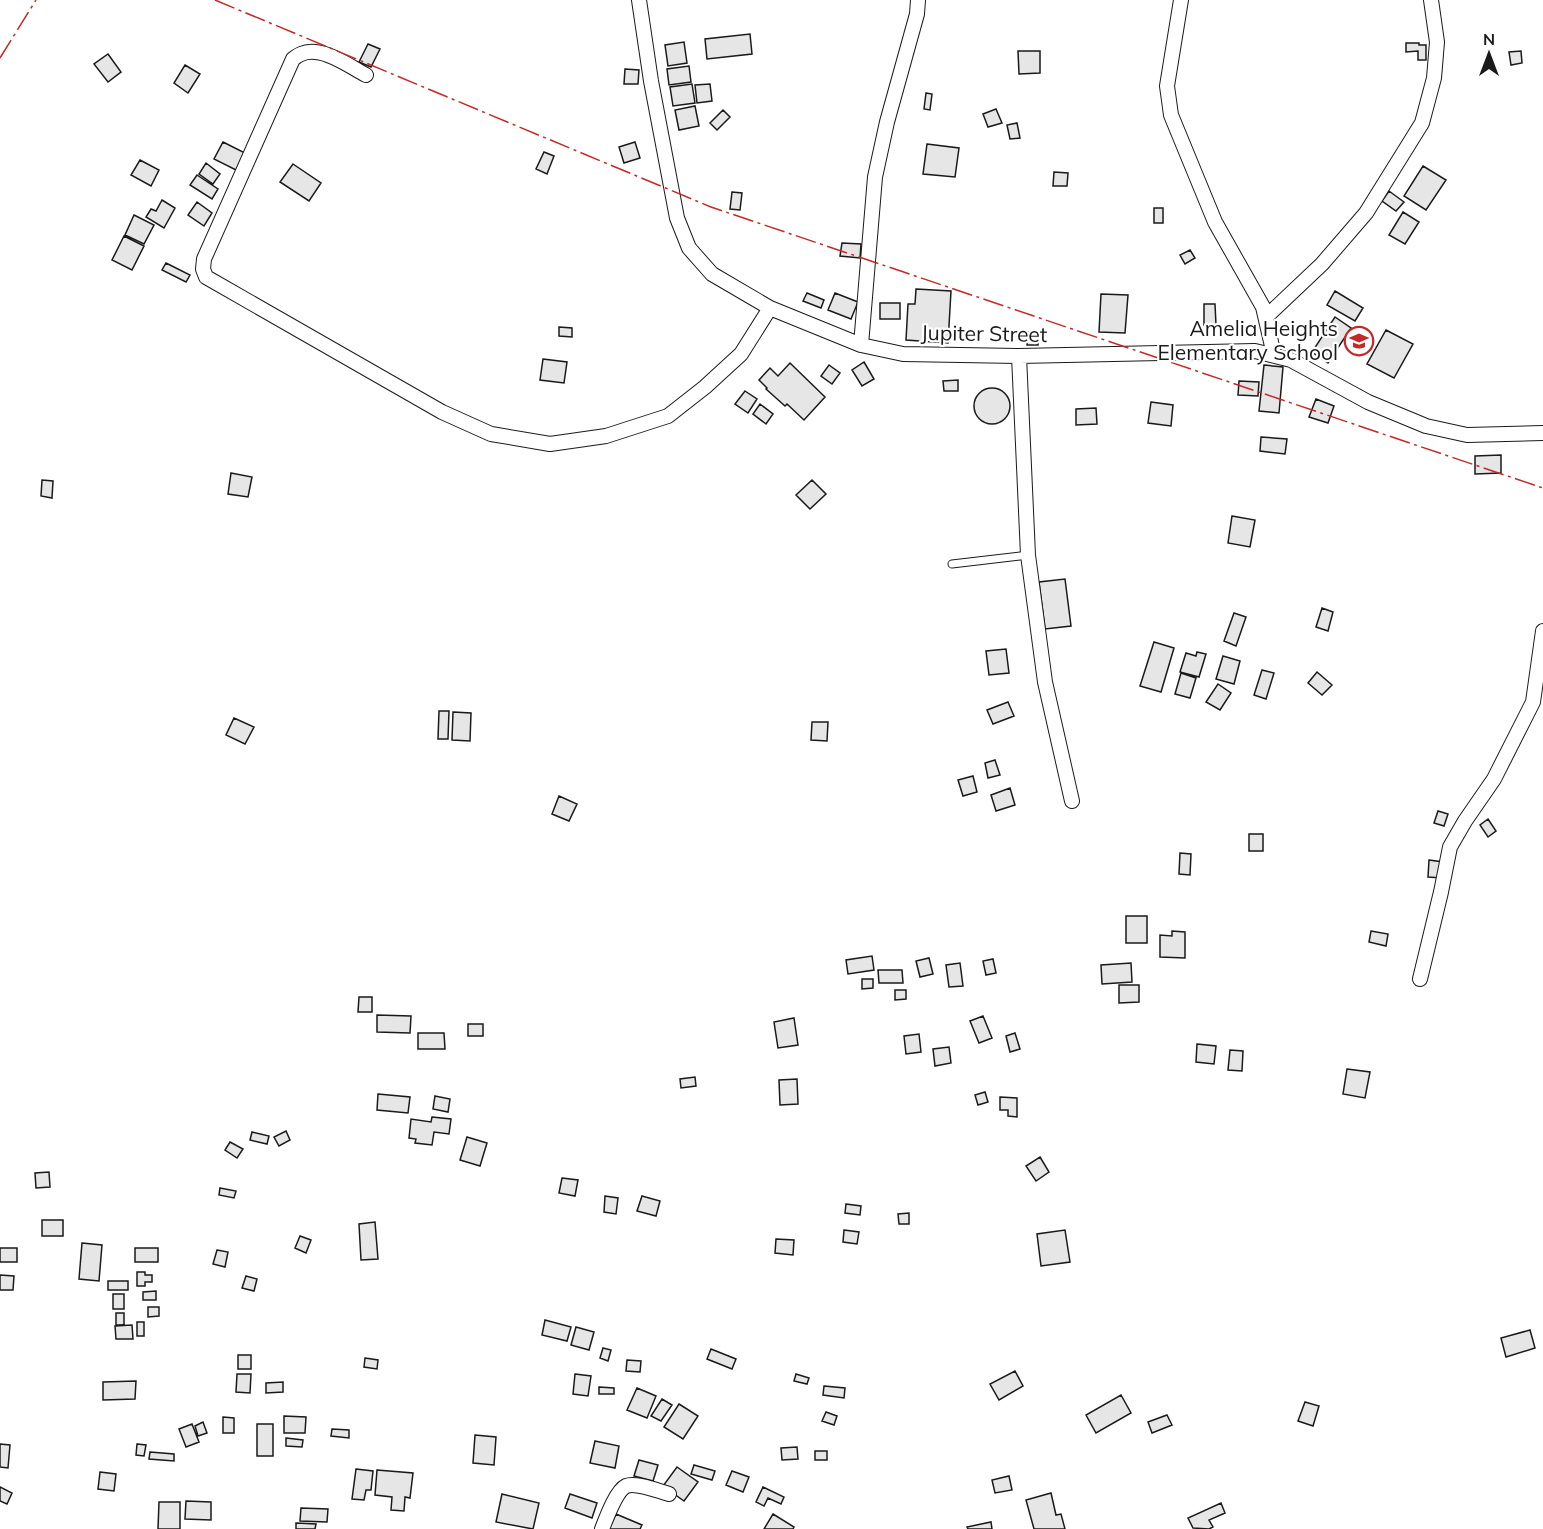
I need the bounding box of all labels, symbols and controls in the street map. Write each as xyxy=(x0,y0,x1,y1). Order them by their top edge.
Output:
north arrow xyxy=(1459,24,1519,84)
text: N xyxy=(1483,29,1495,49)
place label: Amelia Heights Elementary School xyxy=(1157,315,1338,365)
street label: Jupiter Street xyxy=(921,319,1047,347)
school or university icon: Amelia Heights Elementary School xyxy=(1343,325,1375,357)

